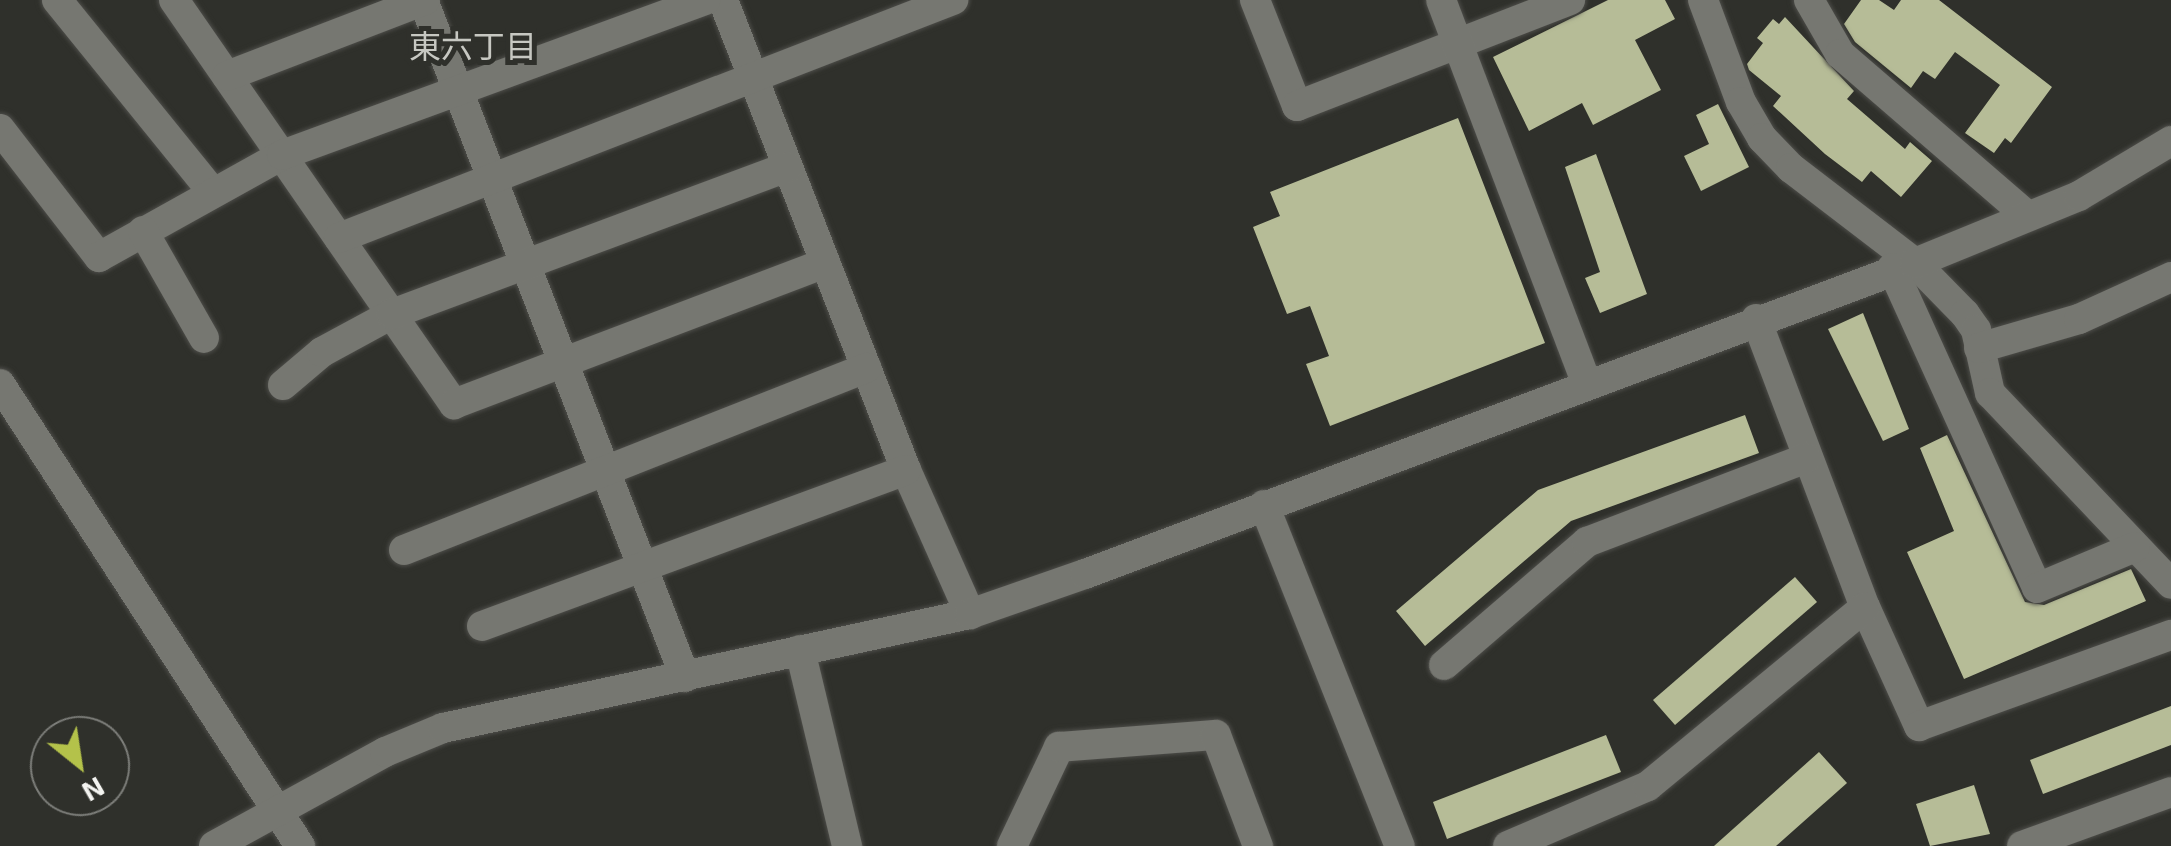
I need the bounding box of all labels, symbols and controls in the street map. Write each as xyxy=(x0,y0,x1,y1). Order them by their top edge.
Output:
district label: 東六丁目 xyxy=(409,26,537,64)
north arrow xyxy=(30,716,130,816)
text: N xyxy=(77,770,111,810)

